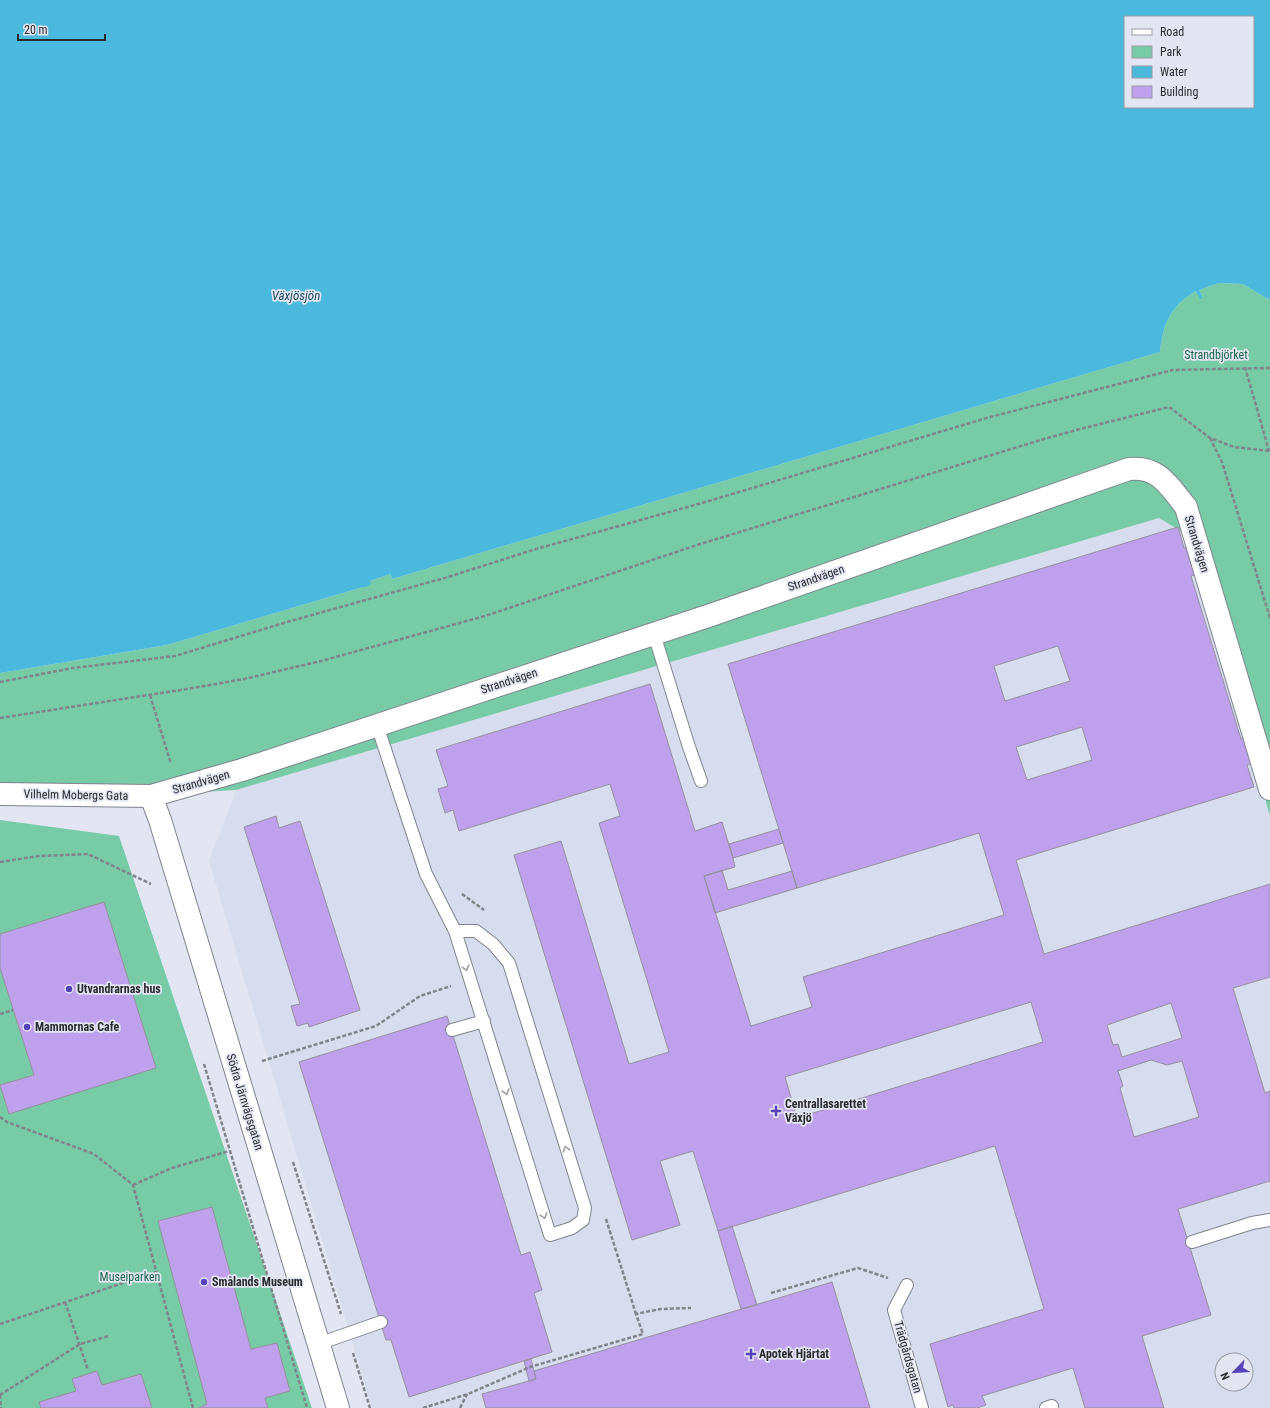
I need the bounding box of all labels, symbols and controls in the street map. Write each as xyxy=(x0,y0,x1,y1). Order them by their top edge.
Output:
scale bar xyxy=(18,16,105,42)
legend xyxy=(1124,16,1254,108)
text: 20 m xyxy=(24,23,48,37)
text: Road xyxy=(1160,25,1184,39)
text: Park xyxy=(1160,45,1182,59)
text: Water xyxy=(1160,65,1188,79)
text: Building xyxy=(1160,85,1198,99)
water label: Växjösjön xyxy=(272,288,320,303)
park label: Strandbjörket xyxy=(1184,348,1248,362)
street label: Strandvägen xyxy=(1182,514,1212,574)
street label: Strandvägen xyxy=(786,562,846,594)
street label: Strandvägen xyxy=(479,665,539,697)
street label: Strandvägen xyxy=(171,767,231,797)
street label: Vilhelm Mobergs Gata xyxy=(24,787,129,803)
one-way arrow xyxy=(462,964,470,971)
place label: Utvandrarnas hus xyxy=(77,982,161,996)
marker: Utvandrarnas hus xyxy=(64,984,74,994)
place label: Mammornas Cafe xyxy=(35,1020,120,1034)
marker: Mammornas Cafe xyxy=(22,1022,32,1032)
street label: Södra Järnvägsgatan xyxy=(224,1052,266,1152)
one-way arrow xyxy=(501,1088,509,1095)
place label: Centrallasarettet Växjö xyxy=(785,1097,866,1125)
marker: Centrallasarettet Växjö xyxy=(770,1105,782,1117)
one-way arrow xyxy=(562,1145,571,1152)
one-way arrow xyxy=(539,1213,548,1220)
park label: Museiparken xyxy=(100,1270,161,1284)
place label: Smålands Museum xyxy=(212,1275,303,1289)
marker: Smålands Museum xyxy=(199,1277,209,1287)
street label: Trädgårdsgatan xyxy=(891,1319,925,1395)
place label: Apotek Hjärtat xyxy=(759,1347,829,1361)
marker: Apotek Hjärtat xyxy=(746,1349,756,1359)
north arrow xyxy=(1214,1352,1254,1392)
text: N xyxy=(1218,1370,1233,1382)

